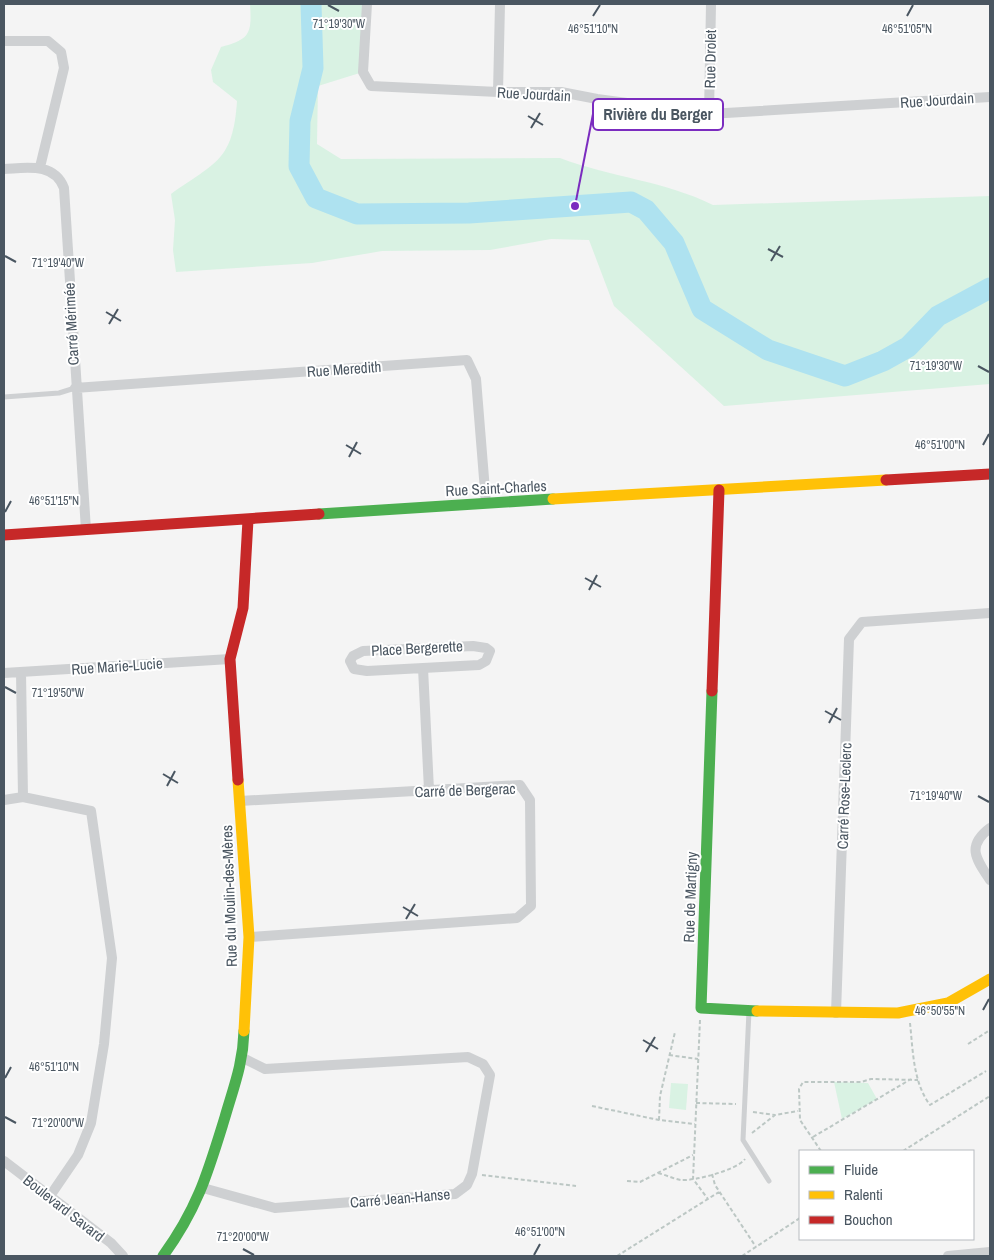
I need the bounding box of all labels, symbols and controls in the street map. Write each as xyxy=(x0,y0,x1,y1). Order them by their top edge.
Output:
text: 71°19'30"W xyxy=(313,16,366,32)
text: 46°51'10"N xyxy=(568,21,618,37)
text: 46°51'05"N xyxy=(882,21,932,37)
street label: Rue Drolet xyxy=(699,29,721,89)
street label: Rue Jourdain xyxy=(497,82,571,106)
street label: Rue Jourdain xyxy=(899,87,975,113)
callout: Rivière du Berger xyxy=(593,99,723,130)
text: Rivière du Berger xyxy=(603,103,714,125)
text: 71°19'40"W xyxy=(32,255,85,271)
street label: Carré Mérimée xyxy=(58,282,84,366)
street label: Rue Meredith xyxy=(306,356,382,382)
text: 71°19'30"W xyxy=(910,358,963,374)
text: 46°51'00"N xyxy=(915,437,965,453)
street label: Rue Saint-Charles xyxy=(445,475,547,501)
text: 46°51'15"N xyxy=(29,493,79,509)
street label: Place Bergerette xyxy=(371,635,463,661)
street label: Rue Marie-Lucie xyxy=(71,652,164,680)
text: 71°19'50"W xyxy=(32,685,85,701)
street label: Carré Rose-Leclerc xyxy=(832,742,856,850)
street label: Carré de Bergerac xyxy=(414,778,516,802)
text: 71°19'40"W xyxy=(910,788,963,804)
street label: Rue du Moulin-des-Mères xyxy=(216,825,242,967)
street label: Rue de Martigny xyxy=(678,850,702,943)
text: 46°50'55"N xyxy=(915,1003,965,1019)
text: 46°51'10"N xyxy=(29,1059,79,1075)
text: 71°20'00"W xyxy=(32,1115,85,1131)
legend xyxy=(799,1150,974,1240)
text: Fluide xyxy=(844,1159,878,1180)
street label: Boulevard Savard xyxy=(19,1170,109,1246)
street label: Carré Jean-Hanse xyxy=(349,1183,451,1213)
text: Ralenti xyxy=(844,1184,883,1205)
text: Bouchon xyxy=(844,1209,893,1230)
text: 46°51'00"N xyxy=(515,1224,565,1240)
text: 71°20'00"W xyxy=(217,1229,270,1245)

